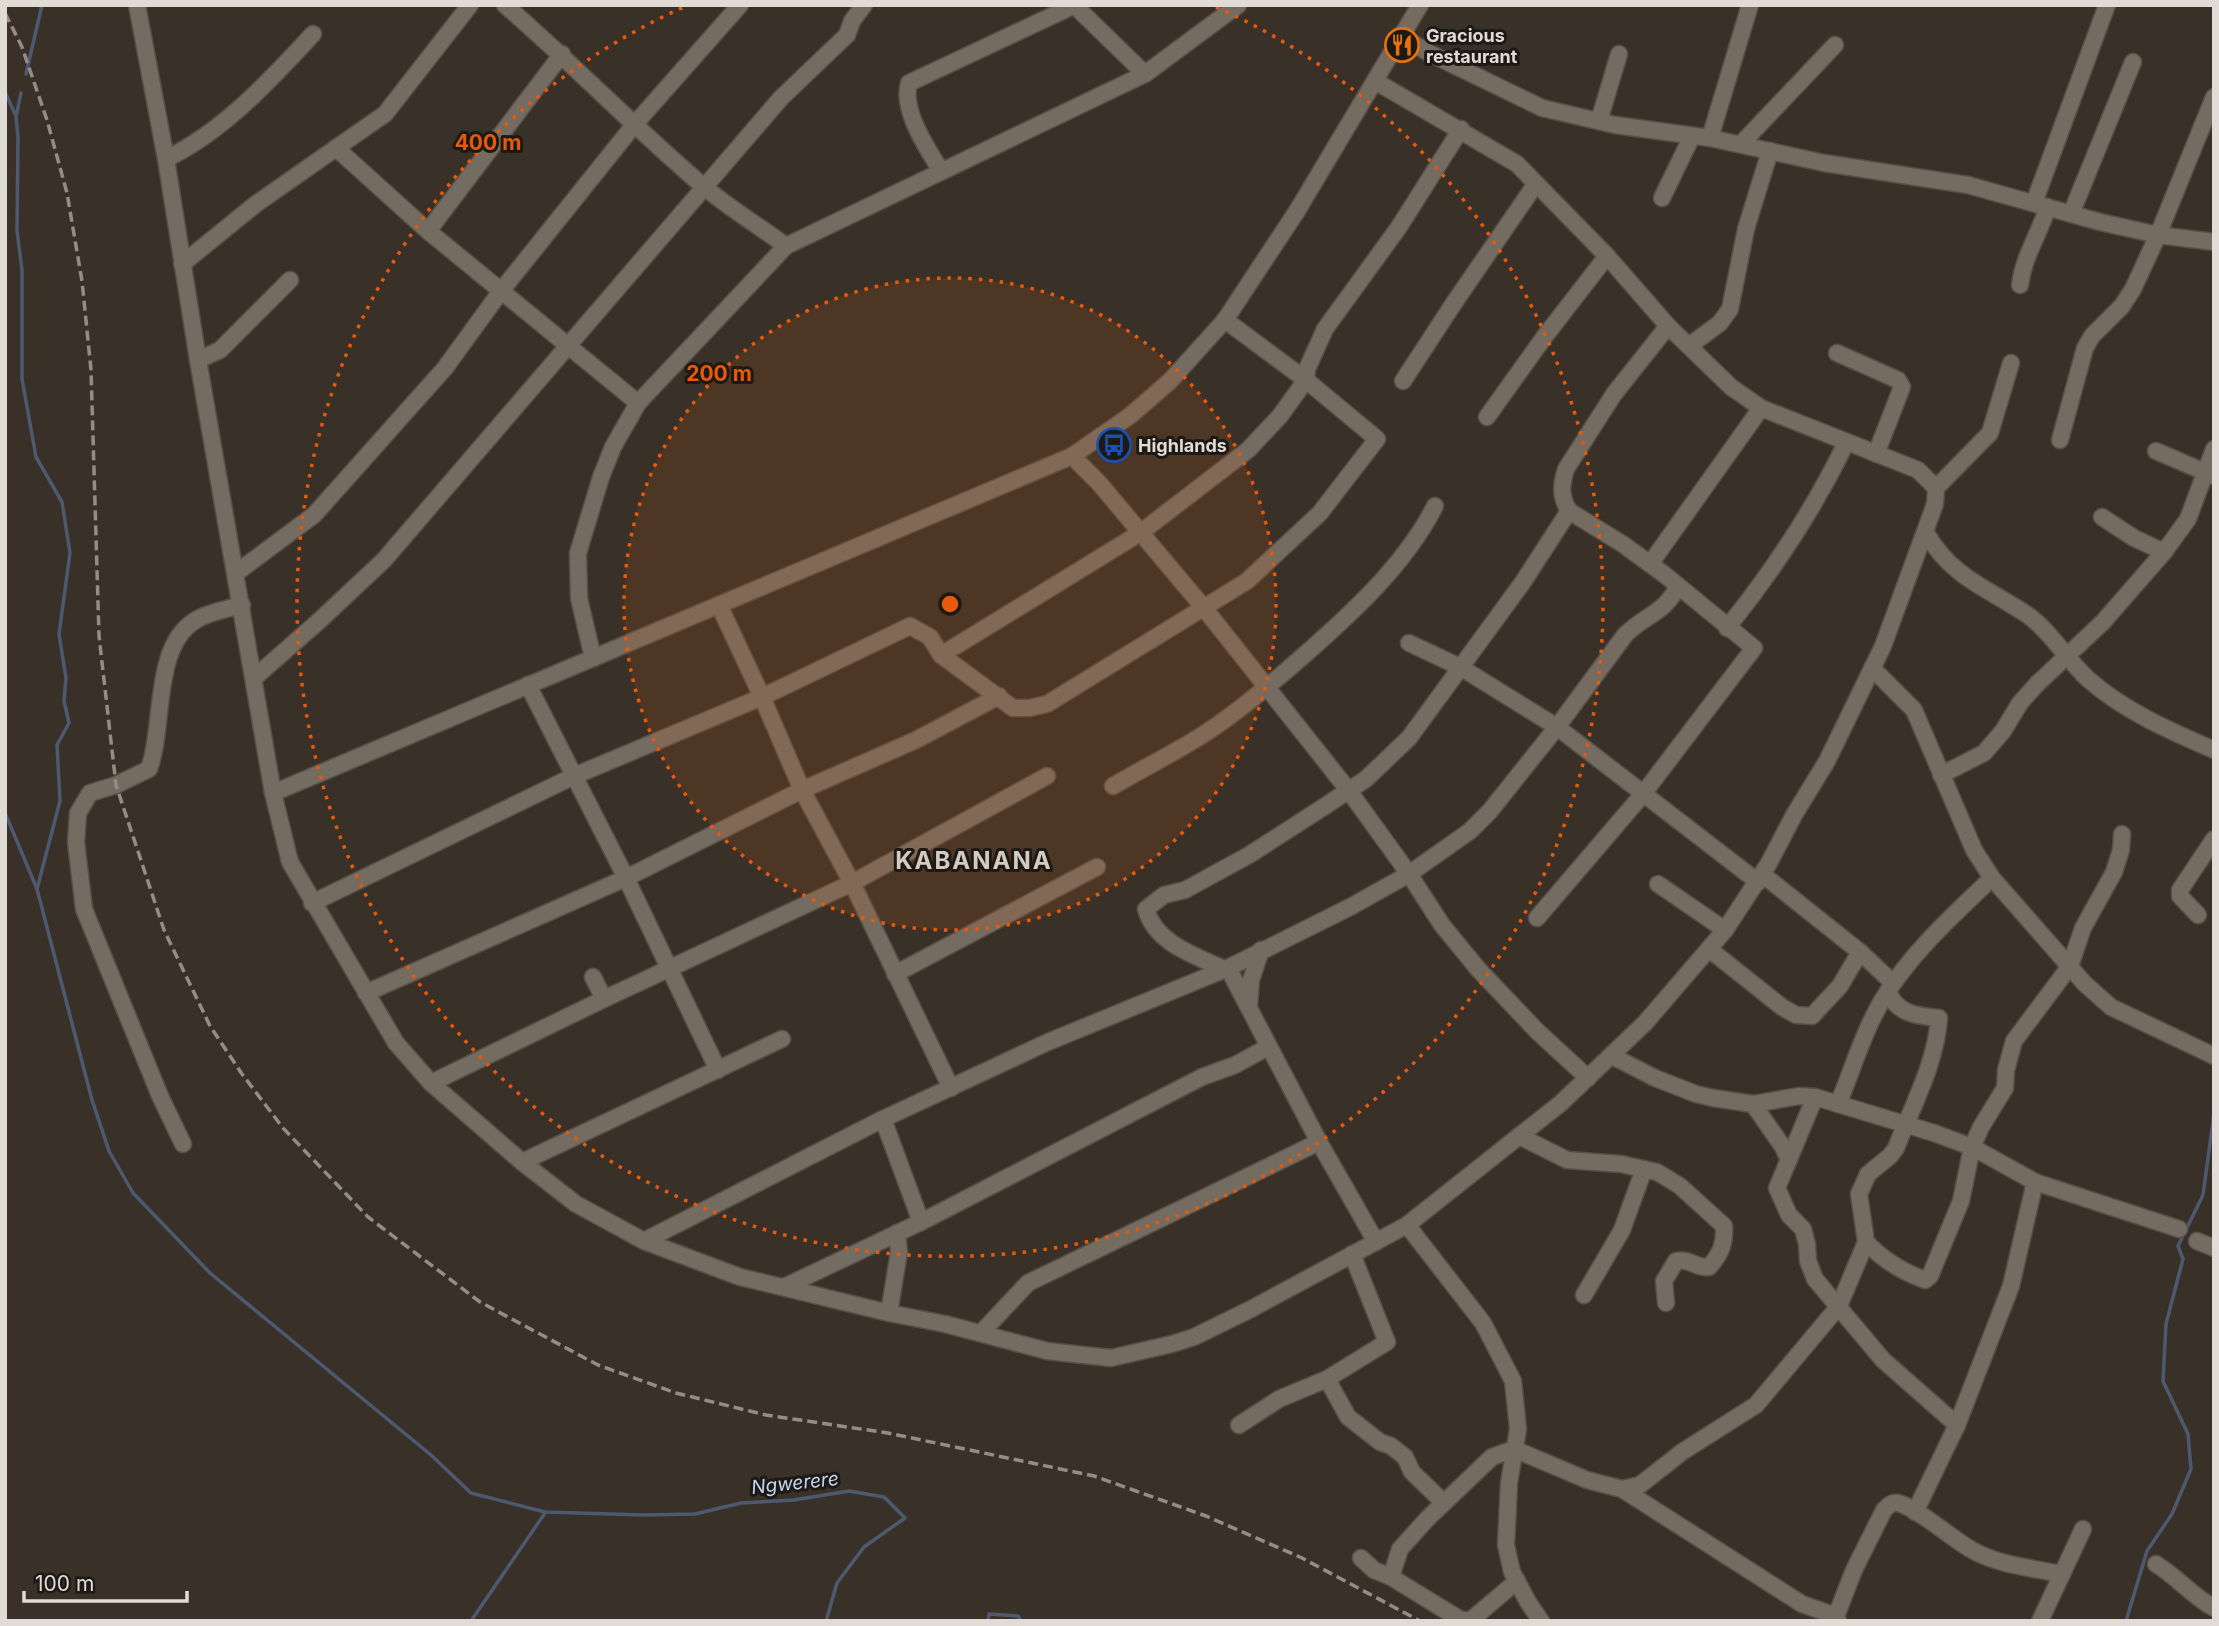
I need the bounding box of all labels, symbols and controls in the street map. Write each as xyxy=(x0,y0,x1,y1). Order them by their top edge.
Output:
place label: Gracious restaurant xyxy=(1426,25,1518,67)
restaurant icon: Gracious restaurant xyxy=(1383,26,1421,64)
text: 400 m xyxy=(455,130,521,155)
text: 200 m xyxy=(686,361,752,386)
bus stop icon: Highlands xyxy=(1095,426,1133,464)
place label: Highlands xyxy=(1138,435,1227,456)
centre of rings xyxy=(938,592,962,616)
district label: KABANANA xyxy=(895,846,1053,875)
water label: Ngwerere xyxy=(750,1467,840,1499)
scale bar xyxy=(24,1560,187,1604)
text: 100 m xyxy=(35,1571,94,1596)

